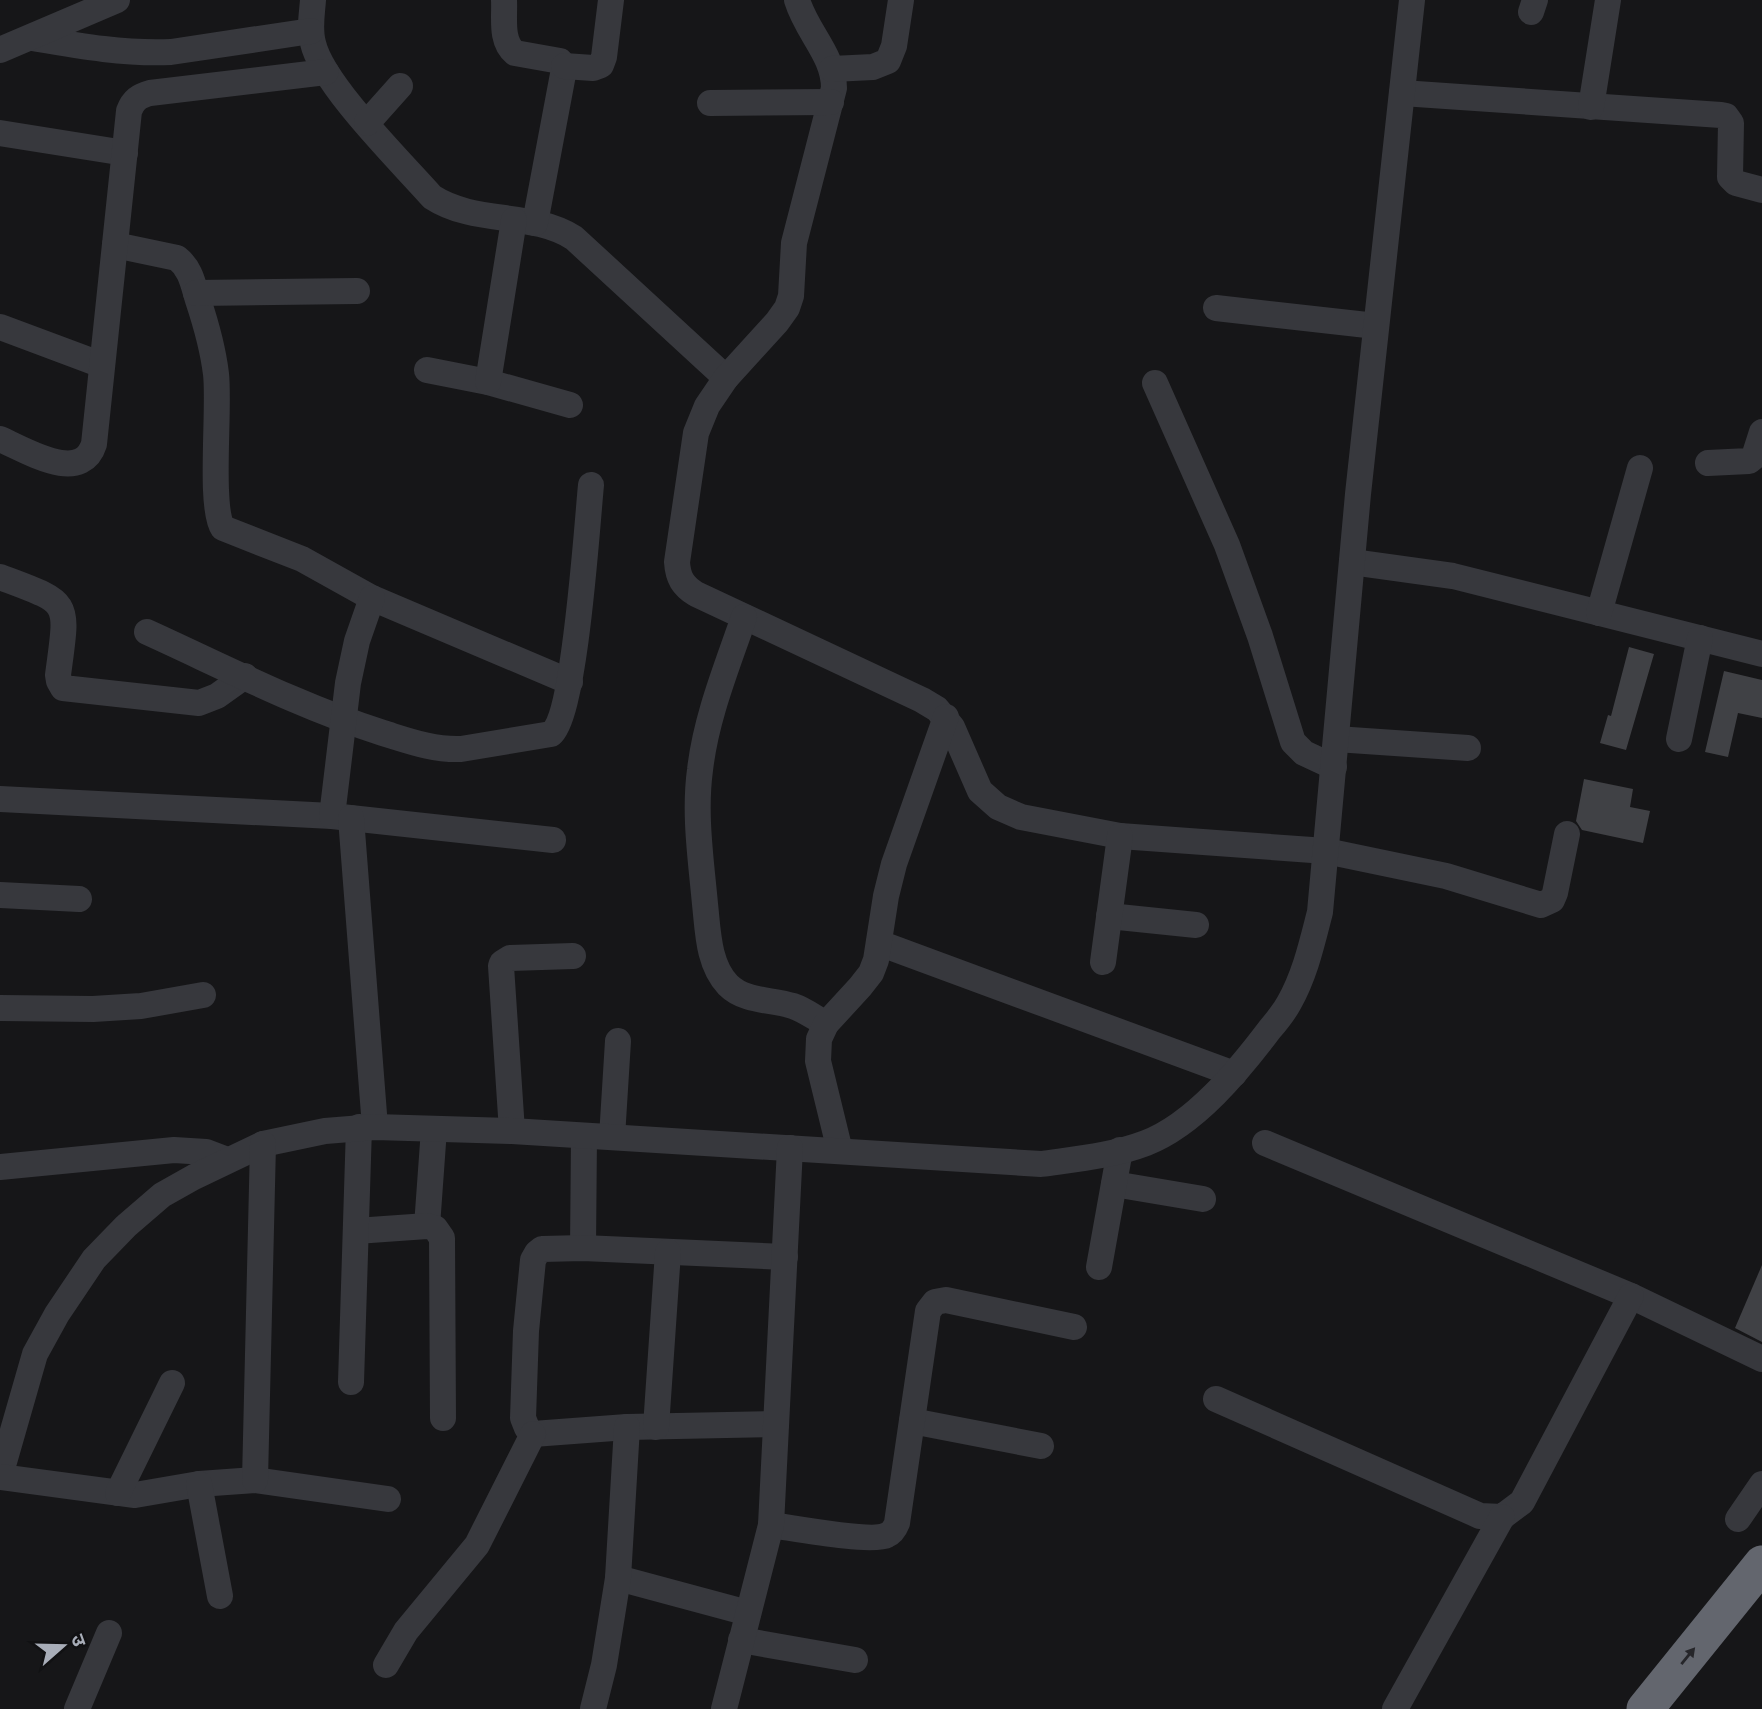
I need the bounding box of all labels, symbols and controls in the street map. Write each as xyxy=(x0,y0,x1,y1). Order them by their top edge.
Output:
north arrow xyxy=(28,1611,98,1681)
text: उ xyxy=(67,1631,92,1650)
one-way arrow xyxy=(1680,1647,1695,1665)

